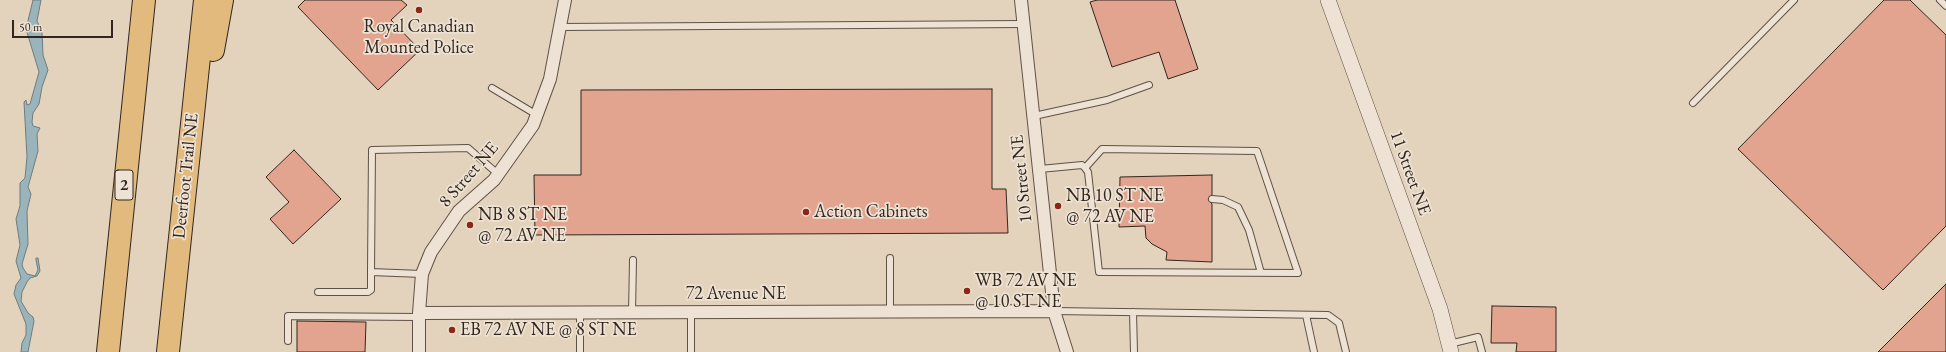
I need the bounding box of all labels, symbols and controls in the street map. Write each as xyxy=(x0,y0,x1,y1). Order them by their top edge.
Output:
marker: Royal Canadian Mounted Police xyxy=(414,5,424,15)
scale bar xyxy=(14,12,115,38)
place label: Royal Canadian Mounted Police xyxy=(364,16,474,58)
text: 50 m xyxy=(19,19,42,35)
street label: Deerfoot Trail NE xyxy=(169,112,203,240)
street label: 11 Street NE xyxy=(1385,128,1435,218)
street label: 10 Street NE xyxy=(1007,134,1037,224)
street label: 8 Street NE xyxy=(435,138,503,212)
road number: 2 xyxy=(115,170,133,200)
place label: NB 10 ST NE @ 72 AV NE xyxy=(1066,185,1164,228)
place label: Action Cabinets xyxy=(814,201,927,223)
marker: NB 10 ST NE @ 72 AV NE xyxy=(1053,201,1063,211)
place label: NB 8 ST NE @ 72 AV NE xyxy=(478,204,567,246)
marker: Action Cabinets xyxy=(801,207,811,217)
marker: NB 8 ST NE @ 72 AV NE xyxy=(465,220,475,230)
place label: WB 72 AV NE @ 10 ST NE xyxy=(975,270,1077,312)
street label: 72 Avenue NE xyxy=(686,283,786,305)
marker: WB 72 AV NE @ 10 ST NE xyxy=(962,286,972,296)
place label: EB 72 AV NE @ 8 ST NE xyxy=(460,319,637,341)
marker: EB 72 AV NE @ 8 ST NE xyxy=(447,325,457,335)

